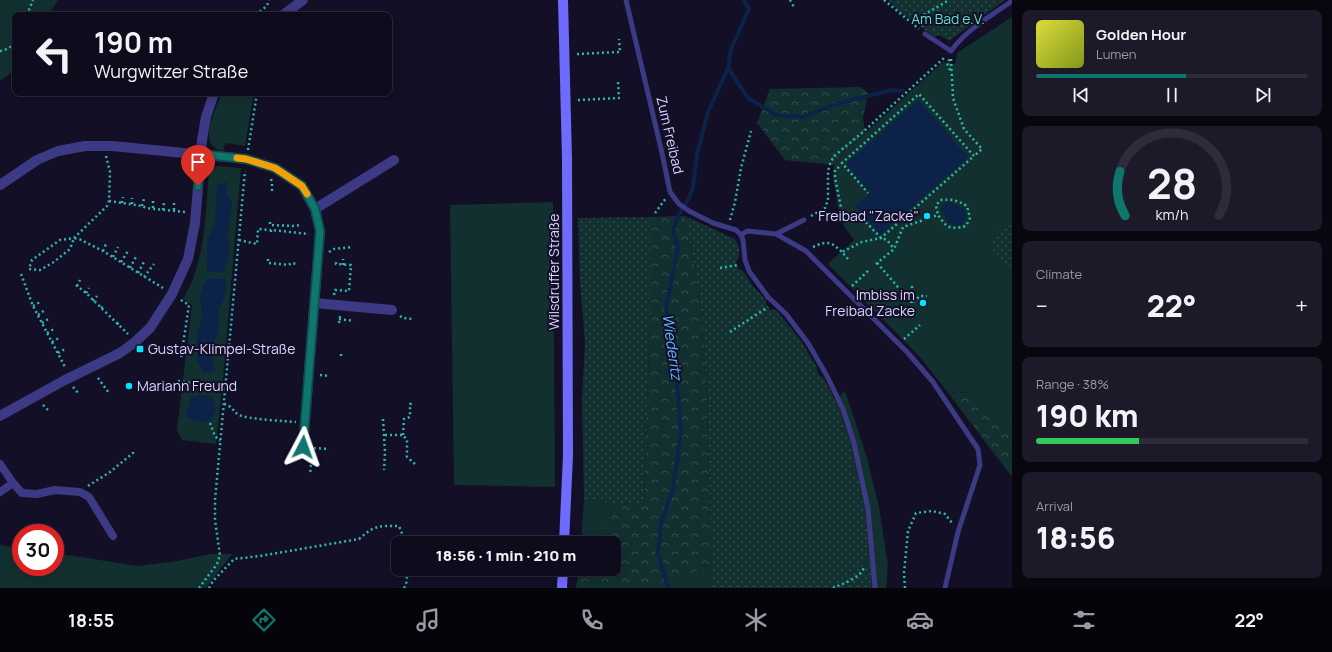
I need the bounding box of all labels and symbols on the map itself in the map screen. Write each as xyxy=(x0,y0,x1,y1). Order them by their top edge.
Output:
park label: Am Bad e.V. xyxy=(911,9,985,28)
street label: Zum Freibad xyxy=(652,94,689,176)
pin xyxy=(181,145,215,186)
place label: Freibad "Zacke" xyxy=(818,206,919,225)
marker: Freibad "Zacke" xyxy=(922,211,932,221)
street label: Wilsdruffer Straße xyxy=(544,214,563,330)
place label: Imbiss im Freibad Zacke xyxy=(825,285,915,320)
marker: Imbiss im Freibad Zacke xyxy=(918,298,928,308)
water label: Wiederitz xyxy=(657,313,688,383)
place label: Gustav-Klimpel-Straße xyxy=(148,339,295,358)
marker: Gustav-Klimpel-Straße xyxy=(135,344,145,354)
place label: Mariann Freund xyxy=(137,376,237,395)
marker: Mariann Freund xyxy=(124,381,134,391)
position arrow xyxy=(282,426,324,468)
speed limit sign: 30 xyxy=(12,524,64,576)

